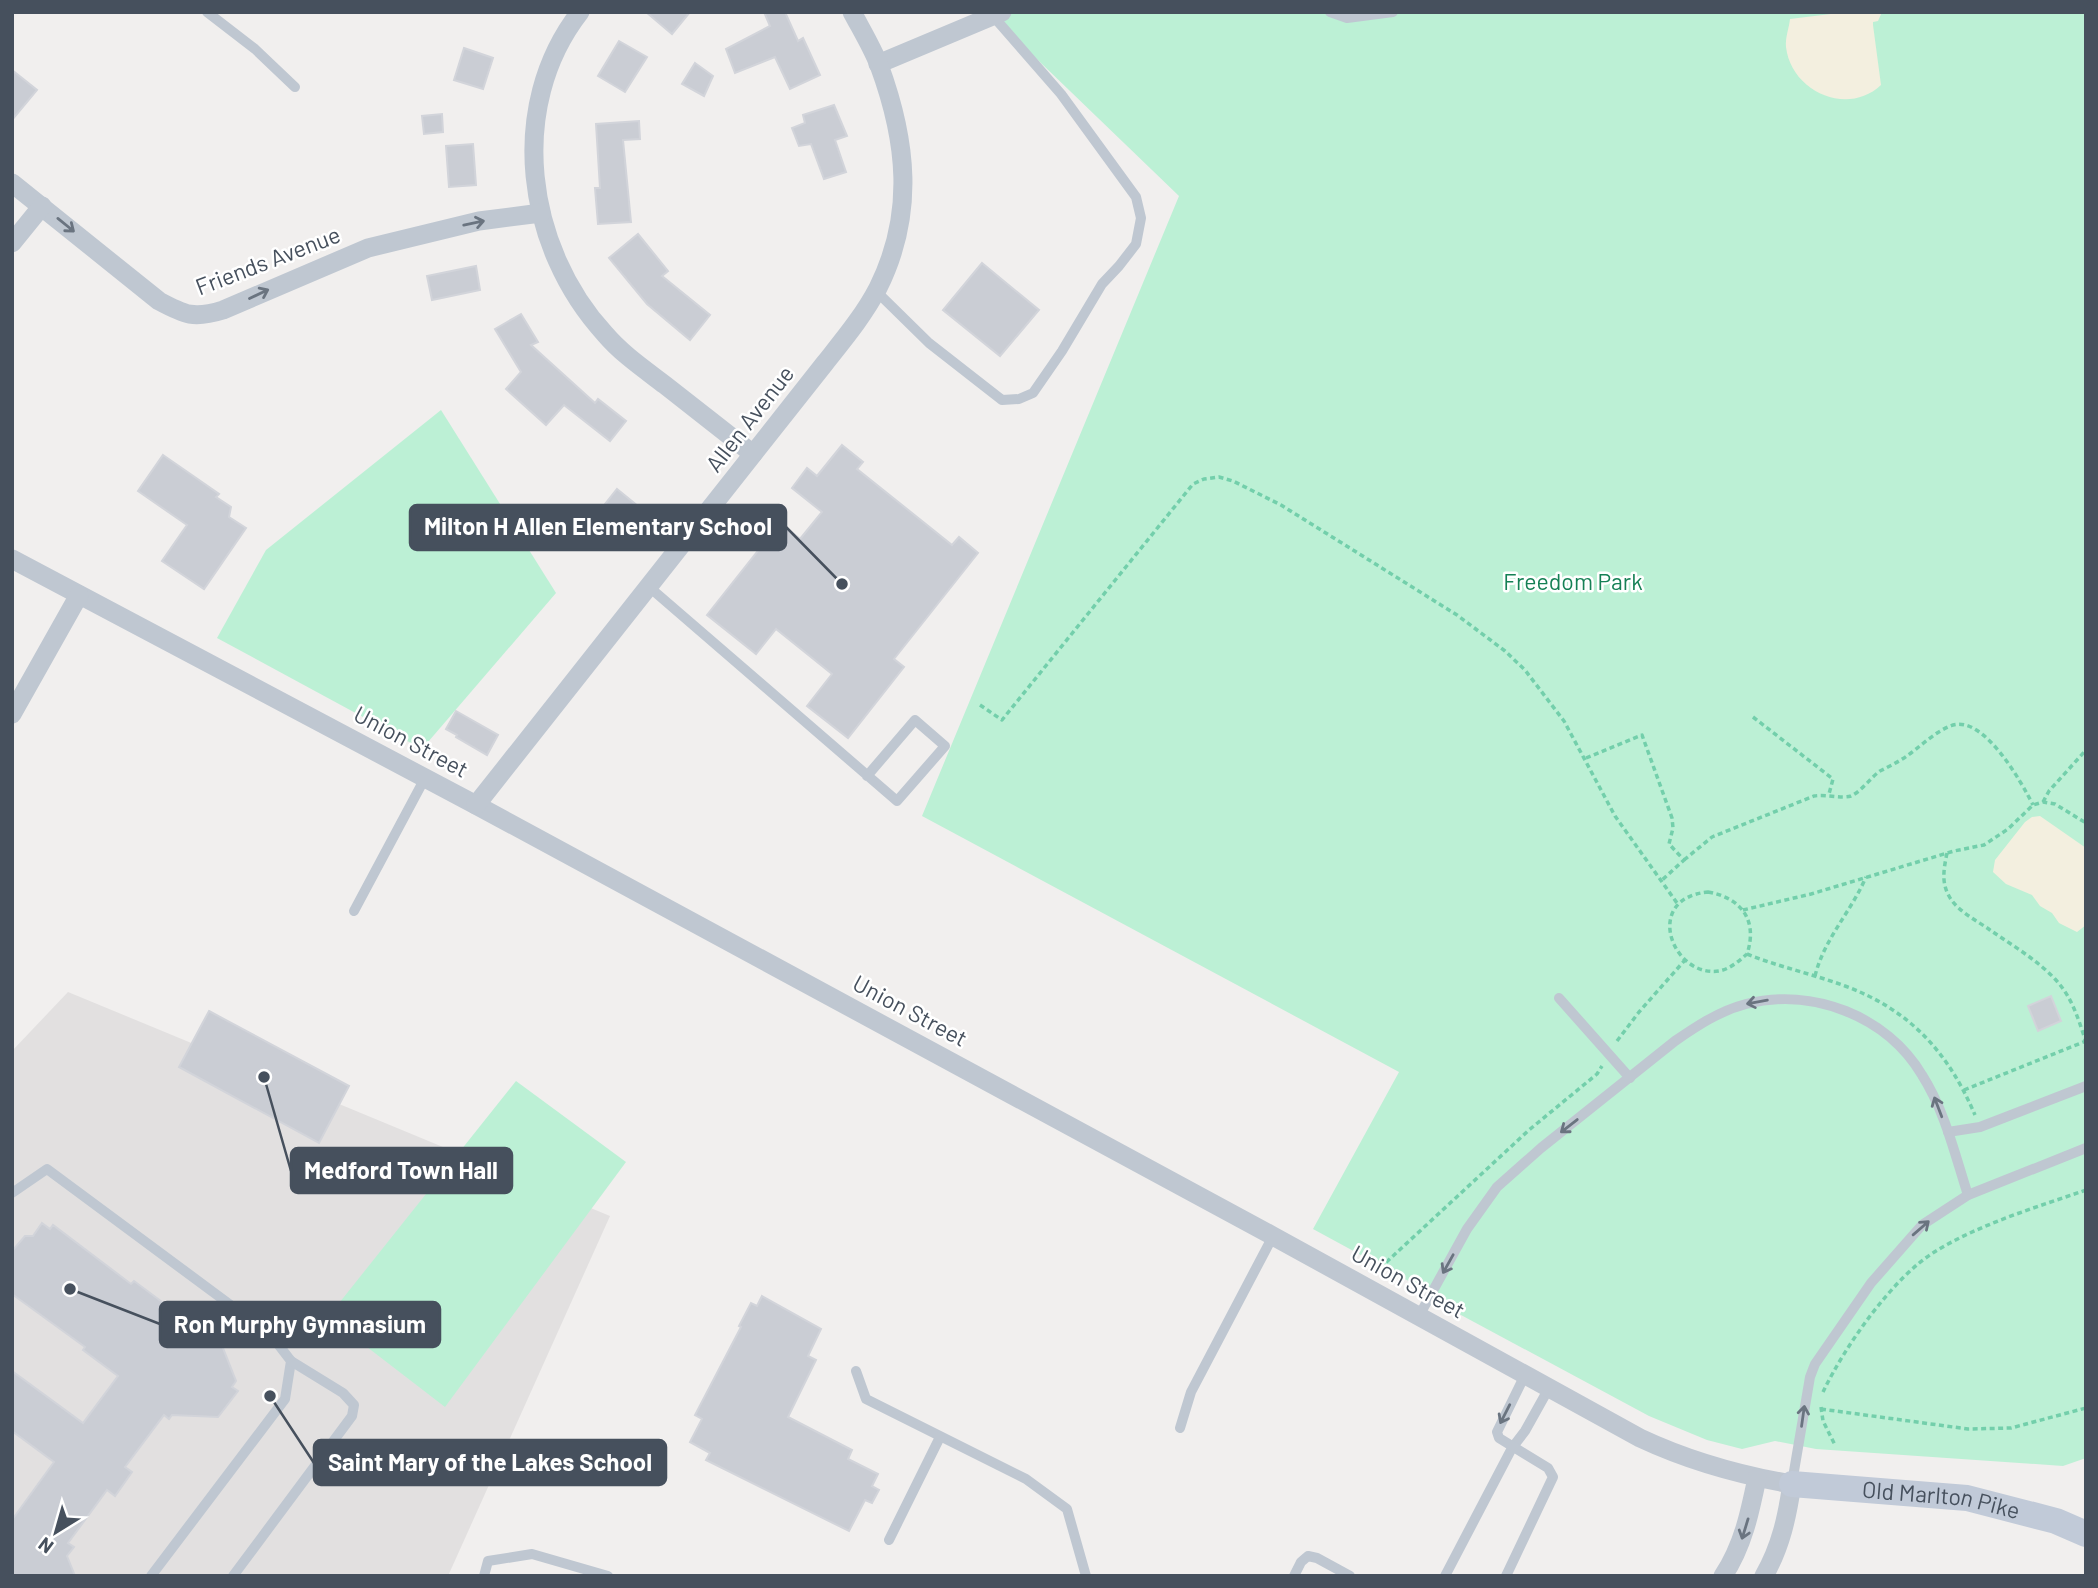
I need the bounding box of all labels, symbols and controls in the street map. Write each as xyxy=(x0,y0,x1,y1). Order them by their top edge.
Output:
one-way arrow xyxy=(462,215,485,229)
one-way arrow xyxy=(56,217,74,233)
street label: Friends Avenue xyxy=(191,220,344,301)
one-way arrow xyxy=(247,287,269,300)
street label: Allen Avenue xyxy=(699,360,799,477)
callout: Milton H Allen Elementary School xyxy=(410,505,786,550)
text: Milton H Allen Elementary School xyxy=(424,511,772,540)
park label: Freedom Park xyxy=(1503,567,1643,595)
street label: Union Street xyxy=(349,699,473,783)
street label: Union Street xyxy=(848,968,972,1052)
one-way arrow xyxy=(1746,996,1769,1009)
one-way arrow xyxy=(1930,1096,1943,1118)
one-way arrow xyxy=(1560,1119,1579,1134)
callout: Medford Town Hall xyxy=(291,1148,512,1193)
text: Medford Town Hall xyxy=(304,1155,498,1184)
one-way arrow xyxy=(1912,1220,1930,1236)
street label: Union Street xyxy=(1347,1238,1470,1324)
one-way arrow xyxy=(1441,1253,1454,1274)
callout: Ron Murphy Gymnasium xyxy=(160,1302,440,1347)
text: Ron Murphy Gymnasium xyxy=(174,1309,426,1338)
one-way arrow xyxy=(1498,1403,1512,1423)
one-way arrow xyxy=(1796,1405,1809,1428)
callout: Saint Mary of the Lakes School xyxy=(314,1440,666,1485)
text: Saint Mary of the Lakes School xyxy=(328,1447,652,1476)
street label: Old Marlton Pike xyxy=(1861,1475,2023,1524)
north arrow xyxy=(21,1497,91,1567)
one-way arrow xyxy=(1738,1517,1750,1539)
text: N xyxy=(33,1533,57,1559)

